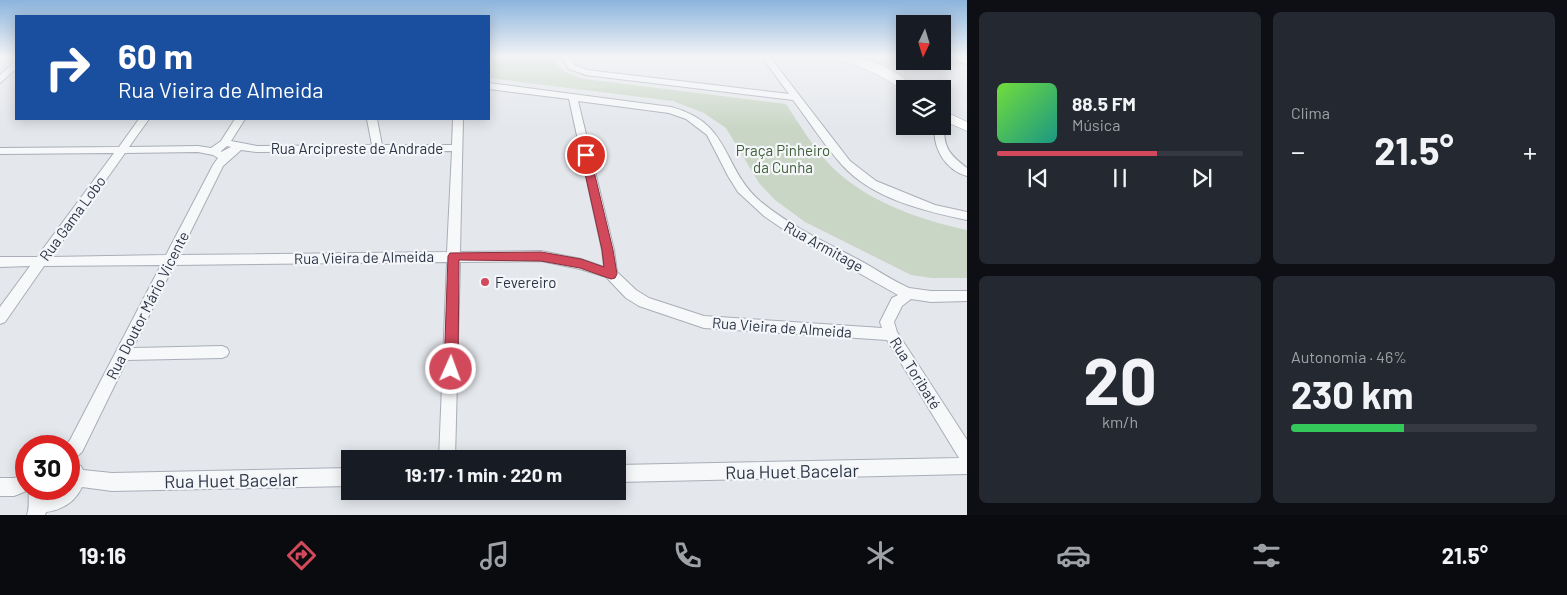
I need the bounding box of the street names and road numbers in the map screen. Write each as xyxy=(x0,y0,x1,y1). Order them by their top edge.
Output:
street label: Rua Arcipreste de Andrade xyxy=(271,139,443,157)
street label: Rua Gama Lobo xyxy=(35,172,109,264)
street label: Rua Armitage xyxy=(781,217,867,275)
street label: Rua Doutor Mário Vicente xyxy=(102,228,192,382)
street label: Rua Vieira de Almeida xyxy=(294,247,434,267)
street label: Rua Vieira de Almeida xyxy=(711,313,853,341)
street label: Rua Toribaté xyxy=(887,334,945,412)
street label: Rua Huet Bacelar xyxy=(725,459,859,483)
street label: Rua Huet Bacelar xyxy=(164,468,298,492)

